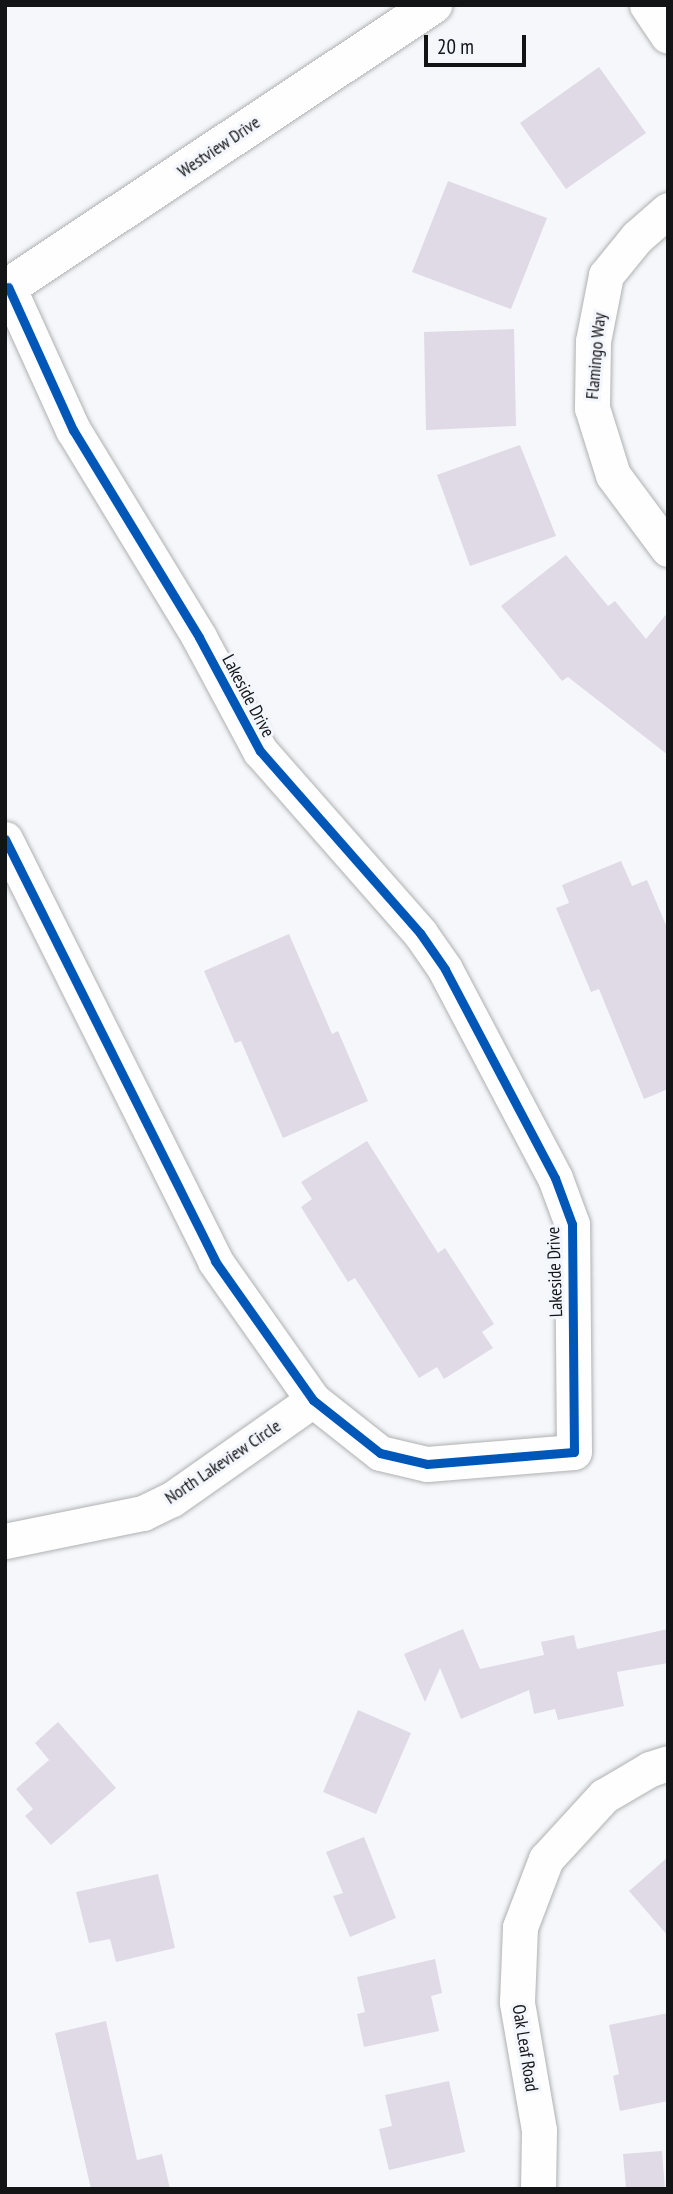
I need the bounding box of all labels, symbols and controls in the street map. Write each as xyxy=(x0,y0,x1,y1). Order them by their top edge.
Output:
scale bar xyxy=(428,21,530,65)
text: 20 m xyxy=(437,33,474,60)
street label: Westview Drive xyxy=(174,111,264,183)
street label: Flamingo Way xyxy=(581,312,611,400)
street label: Lakeside Drive xyxy=(217,651,279,741)
street label: Lakeside Drive xyxy=(543,1226,567,1318)
street label: North Lakeview Circle xyxy=(161,1415,285,1509)
street label: Oak Leaf Road xyxy=(507,2003,543,2093)

